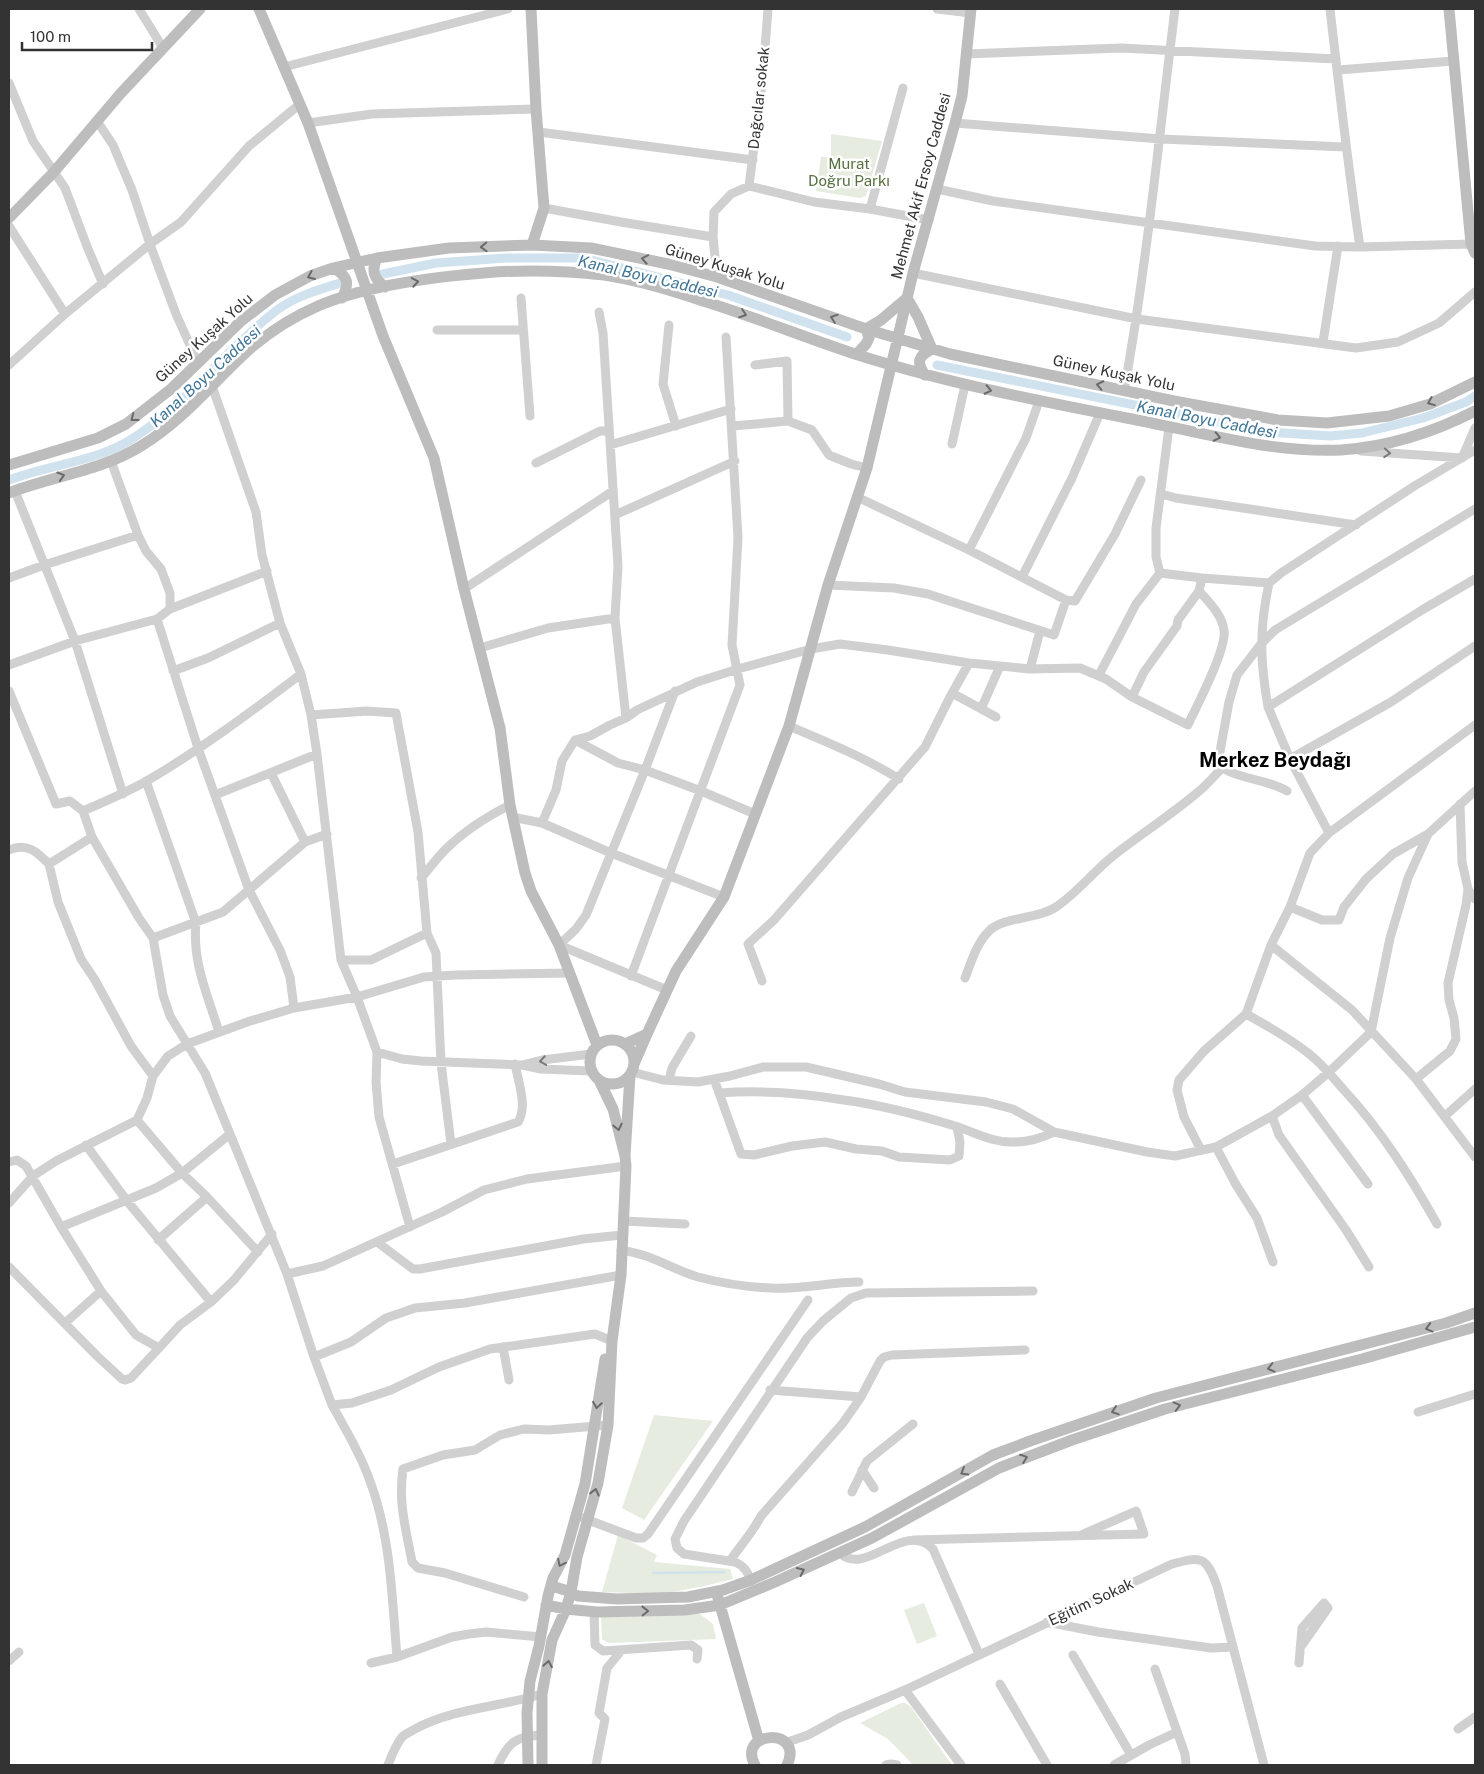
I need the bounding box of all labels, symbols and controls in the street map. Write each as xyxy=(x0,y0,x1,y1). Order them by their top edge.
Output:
scale bar xyxy=(22,20,152,52)
text: 100 m xyxy=(30,28,71,45)
street label: Dağcılar sokak xyxy=(745,46,772,150)
street label: Mehmet Akif Ersoy Caddesi xyxy=(887,91,954,281)
park label: Murat Doğru Parkı xyxy=(808,155,890,189)
street label: Güney Kuşak Yolu xyxy=(663,240,787,293)
one-way arrow xyxy=(480,241,488,252)
water label: Kanal Boyu Caddesi xyxy=(576,251,720,302)
one-way arrow xyxy=(641,255,650,265)
one-way arrow xyxy=(307,270,316,281)
one-way arrow xyxy=(410,277,419,287)
street label: Güney Kuşak Yolu xyxy=(152,290,256,386)
one-way arrow xyxy=(738,308,747,318)
one-way arrow xyxy=(830,314,838,324)
water label: Kanal Boyu Caddesi xyxy=(146,321,265,431)
street label: Güney Kuşak Yolu xyxy=(1051,351,1177,394)
one-way arrow xyxy=(1095,380,1104,391)
one-way arrow xyxy=(984,384,993,395)
one-way arrow xyxy=(1427,396,1436,407)
water label: Kanal Boyu Caddesi xyxy=(1135,397,1279,442)
one-way arrow xyxy=(131,412,140,420)
one-way arrow xyxy=(1213,431,1221,442)
one-way arrow xyxy=(1383,447,1391,458)
one-way arrow xyxy=(57,472,65,482)
district label: Merkez Beydağı xyxy=(1199,748,1351,772)
one-way arrow xyxy=(538,1055,547,1065)
one-way arrow xyxy=(612,1122,623,1131)
one-way arrow xyxy=(1424,1322,1433,1333)
one-way arrow xyxy=(1267,1362,1276,1373)
one-way arrow xyxy=(593,1400,603,1409)
one-way arrow xyxy=(1173,1401,1182,1412)
one-way arrow xyxy=(1111,1406,1120,1416)
one-way arrow xyxy=(1019,1454,1027,1464)
one-way arrow xyxy=(961,1465,970,1475)
one-way arrow xyxy=(590,1488,600,1496)
one-way arrow xyxy=(557,1557,567,1566)
one-way arrow xyxy=(796,1566,805,1577)
street label: Eğitim Sokak xyxy=(1046,1574,1136,1629)
one-way arrow xyxy=(642,1606,650,1616)
one-way arrow xyxy=(542,1660,552,1669)

